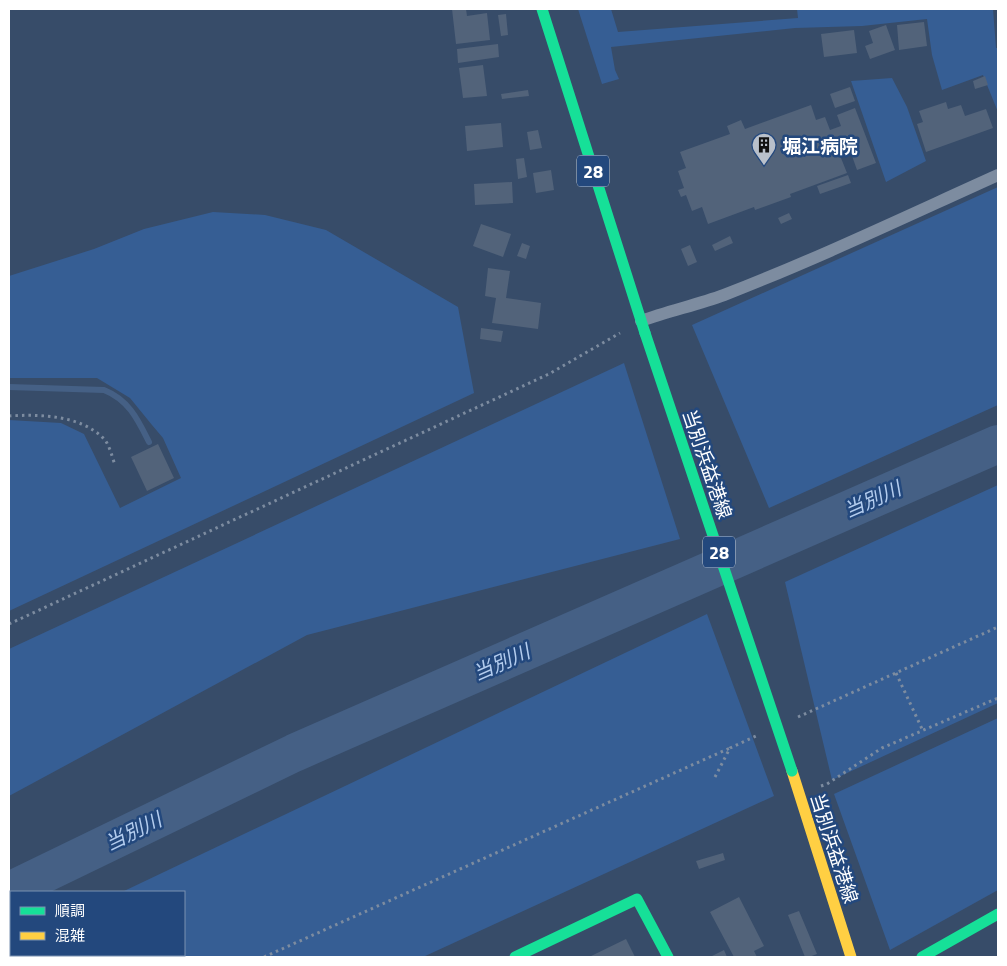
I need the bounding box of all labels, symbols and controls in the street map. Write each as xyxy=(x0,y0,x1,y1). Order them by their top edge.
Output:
place label: 堀江病院 xyxy=(782,131,858,160)
building icon: 堀江病院 xyxy=(751,132,777,166)
road number: 28 xyxy=(577,156,609,187)
street label: 当別浜益港線 xyxy=(676,405,740,523)
water label: 当別川 xyxy=(838,472,908,525)
road number: 28 xyxy=(703,536,735,568)
water label: 当別川 xyxy=(467,635,537,688)
street label: 当別浜益港線 xyxy=(804,789,866,907)
water label: 当別川 xyxy=(99,803,169,858)
legend xyxy=(10,891,185,956)
text: 順調 xyxy=(55,899,85,922)
text: 混雑 xyxy=(55,924,85,947)

